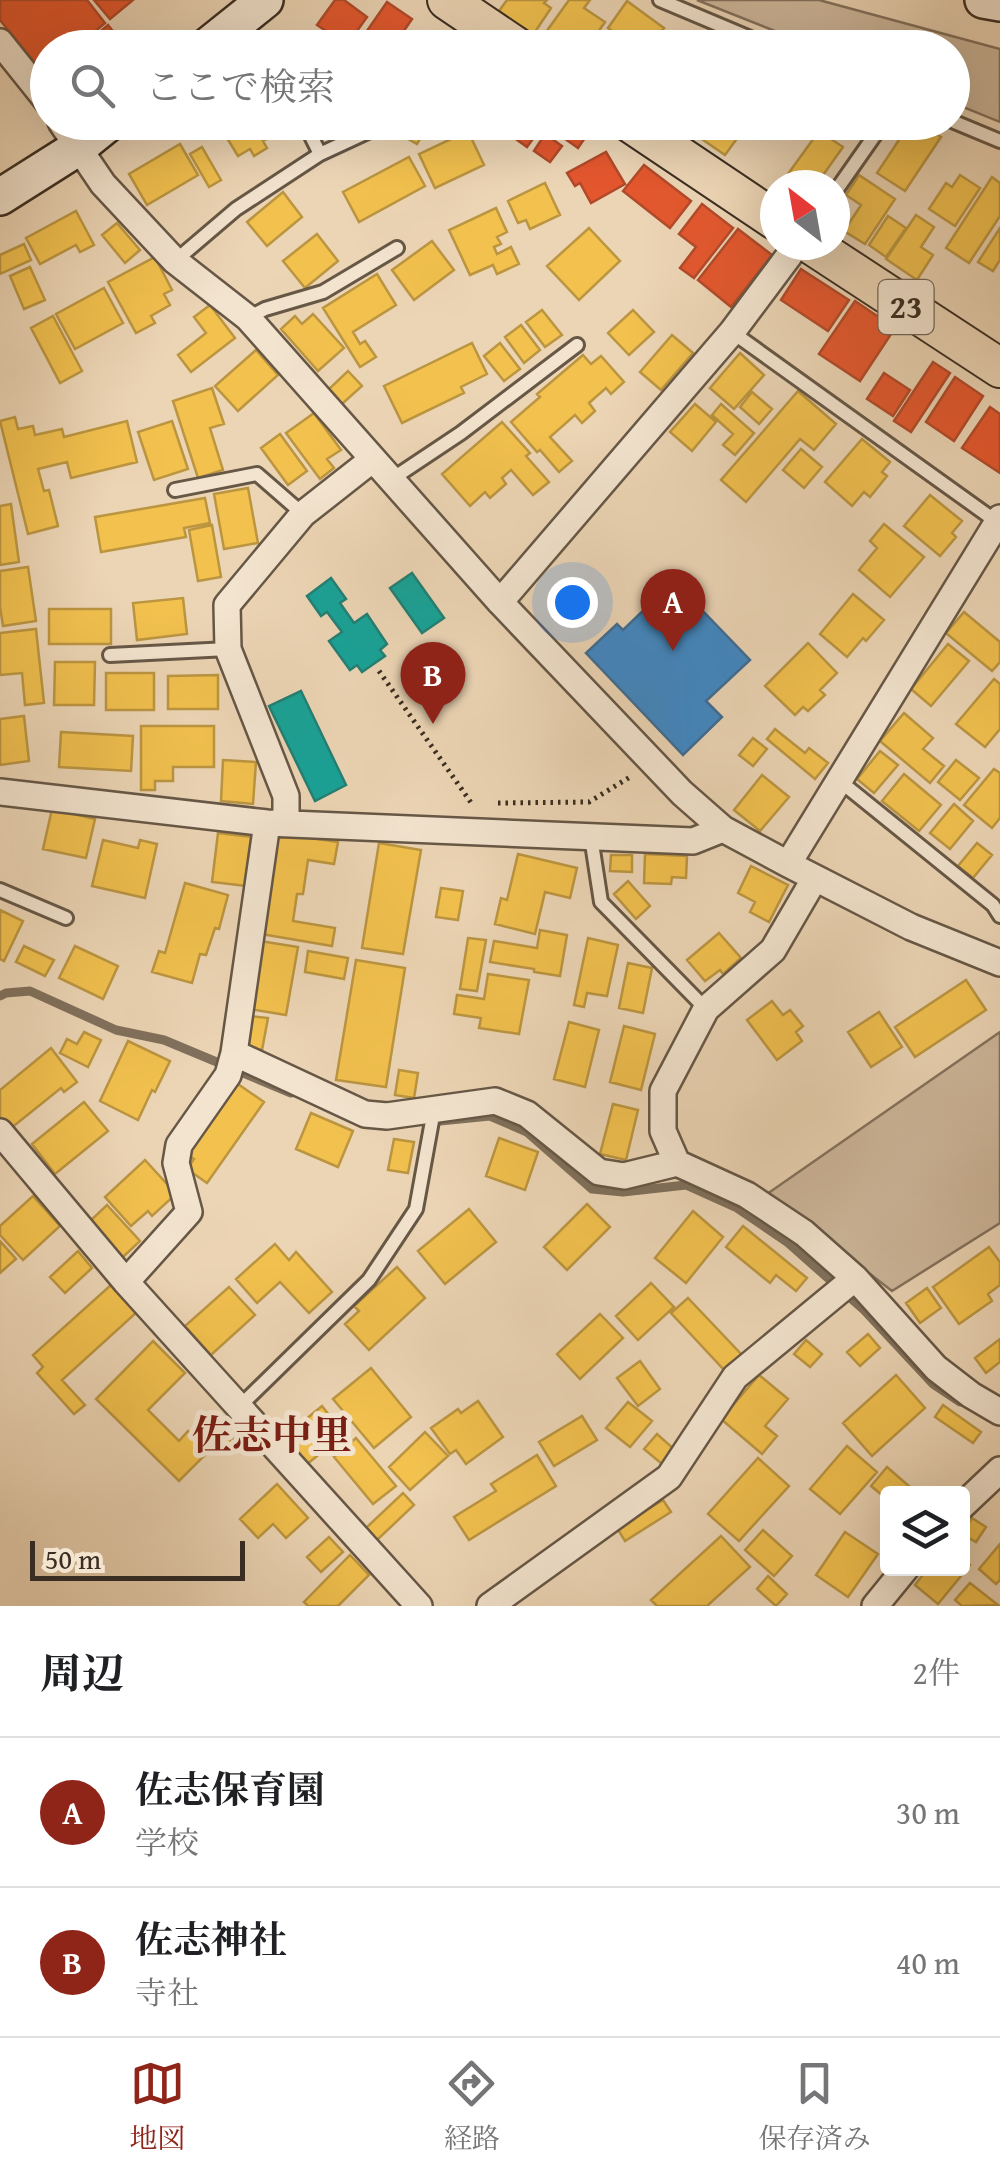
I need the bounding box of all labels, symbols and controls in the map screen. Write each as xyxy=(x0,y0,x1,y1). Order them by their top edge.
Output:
search box xyxy=(30,30,970,140)
icon: search xyxy=(65,58,120,113)
text: ここで検索 xyxy=(145,58,335,114)
north arrow xyxy=(760,170,850,260)
road number: 23 xyxy=(878,280,934,334)
pin: A xyxy=(640,568,706,651)
your location xyxy=(547,577,598,628)
pin: B xyxy=(400,642,466,724)
district label: 佐志中里 xyxy=(192,1405,352,1464)
map controls xyxy=(880,1486,970,1576)
button: layers xyxy=(880,1486,970,1576)
scale bar xyxy=(30,1536,245,1580)
text: 50 m xyxy=(45,1538,101,1579)
text: 周辺 xyxy=(40,1642,124,1703)
text: 2件 xyxy=(913,1649,960,1696)
text: 佐志保育園 xyxy=(135,1761,325,1817)
text: A xyxy=(62,1789,83,1836)
text: 30 m xyxy=(896,1789,960,1836)
text: 学校 xyxy=(135,1819,199,1866)
text: 佐志神社 xyxy=(135,1911,287,1967)
text: B xyxy=(63,1939,82,1986)
text: 40 m xyxy=(896,1939,960,1986)
text: 寺社 xyxy=(135,1969,199,2016)
tab: 地図 xyxy=(129,2056,185,2158)
tab: 経路 xyxy=(444,2056,500,2158)
tab: 保存済み xyxy=(759,2056,871,2158)

